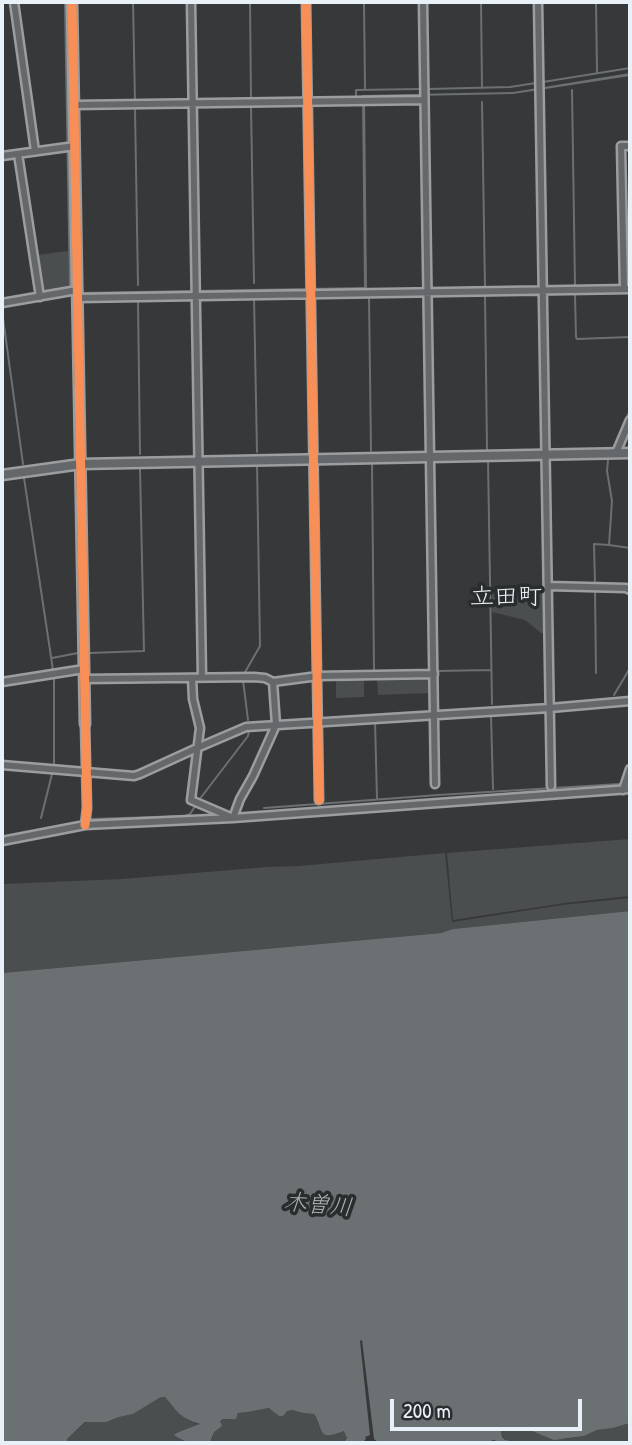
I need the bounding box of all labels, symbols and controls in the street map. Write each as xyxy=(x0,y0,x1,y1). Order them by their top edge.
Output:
district label: 立田町 xyxy=(470,584,542,612)
water label: 木曽川 xyxy=(282,1189,354,1223)
scale bar xyxy=(394,1386,586,1430)
text: 200 m xyxy=(403,1396,451,1425)

